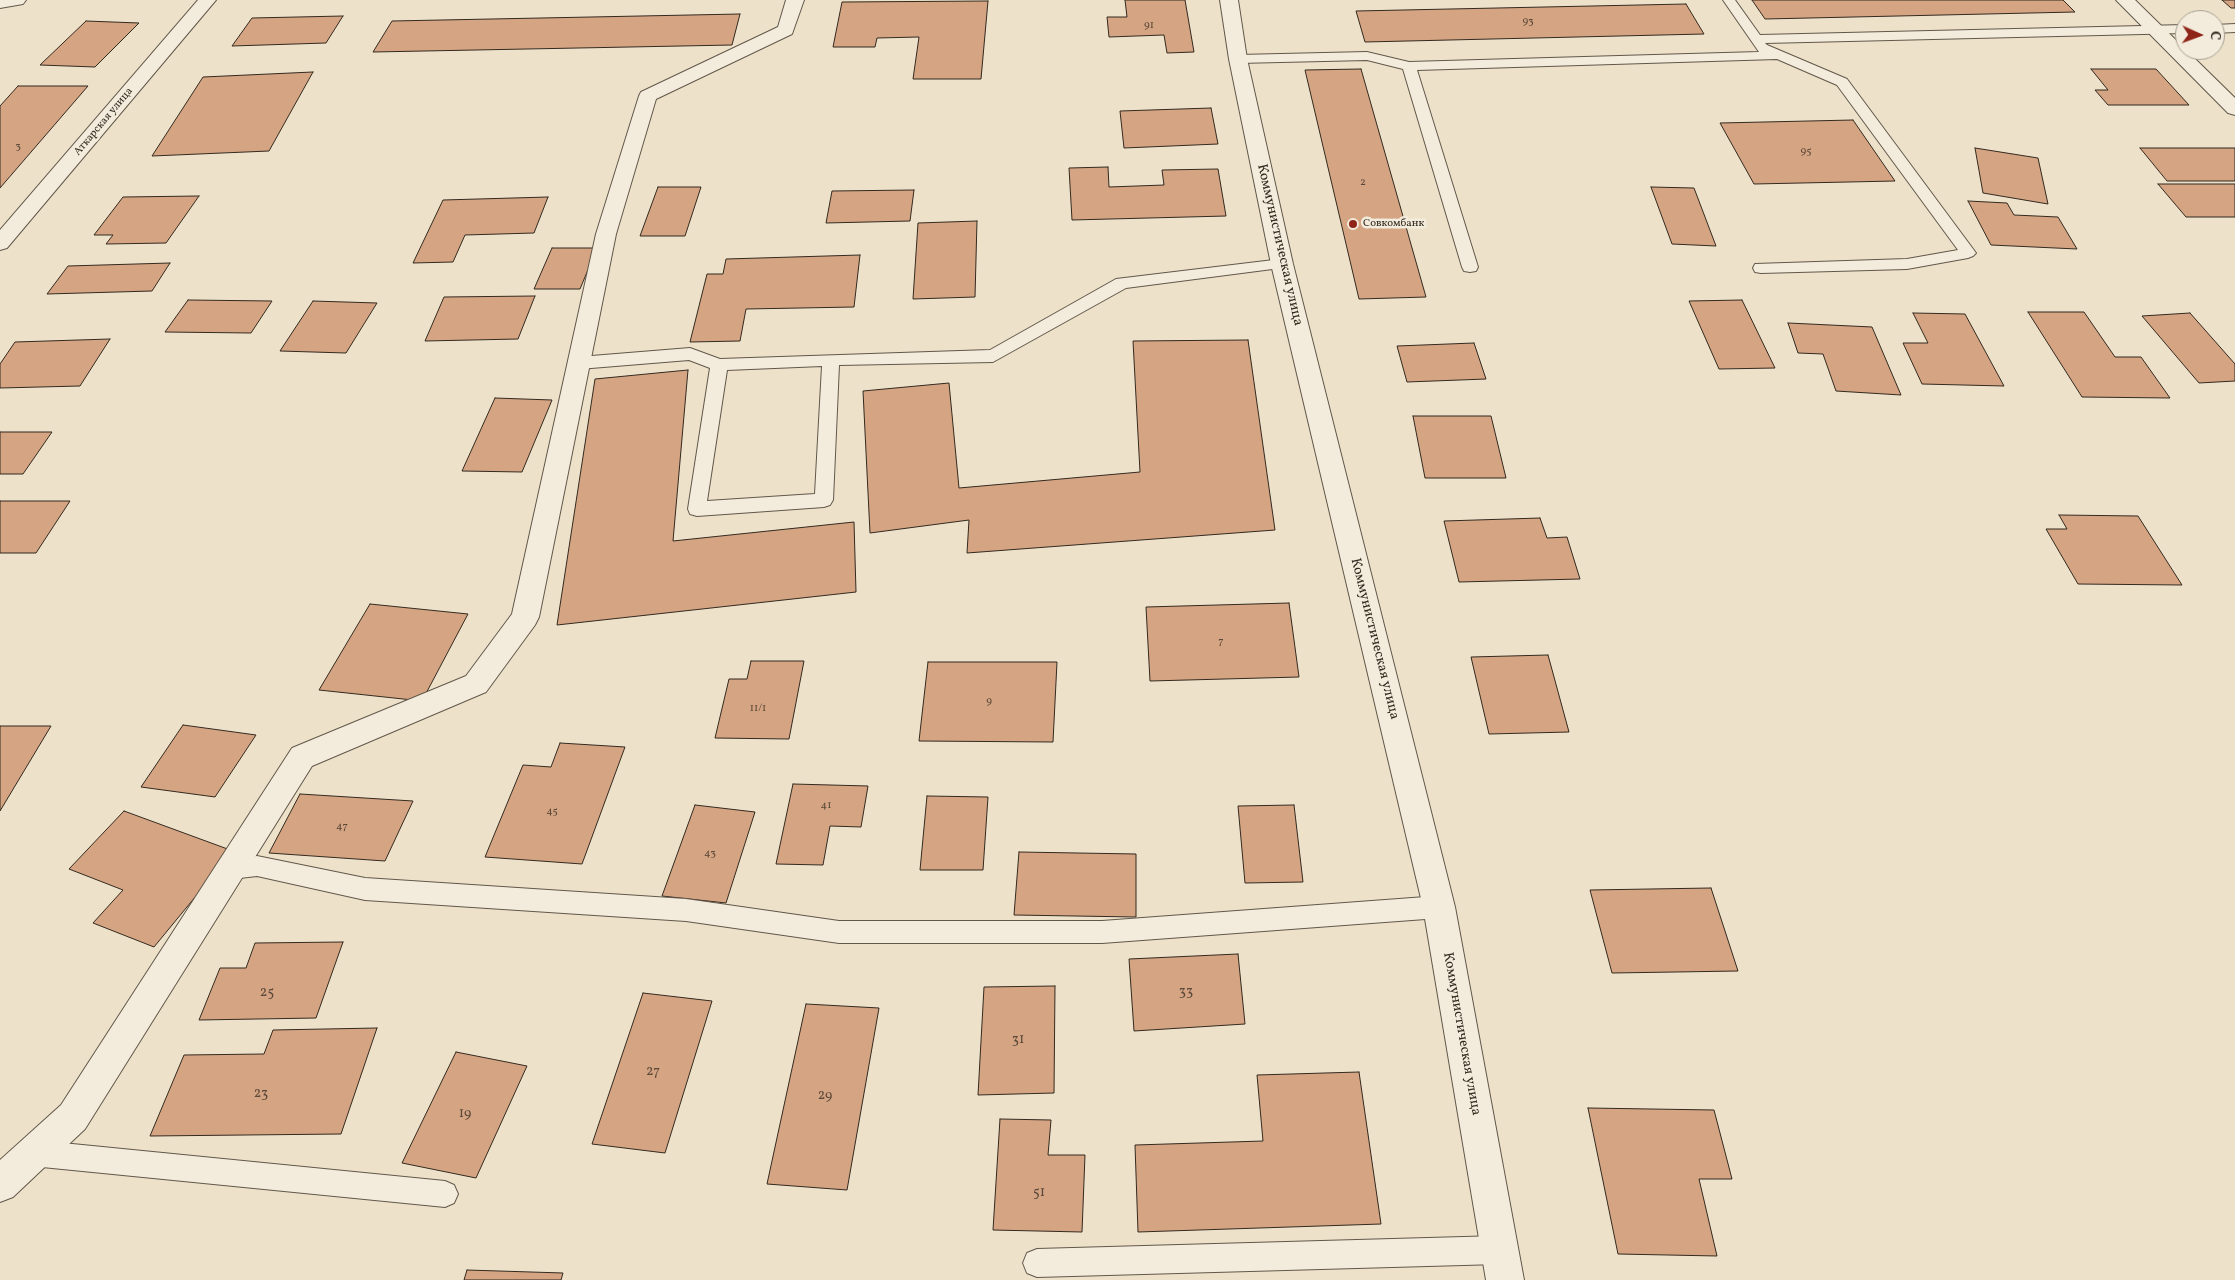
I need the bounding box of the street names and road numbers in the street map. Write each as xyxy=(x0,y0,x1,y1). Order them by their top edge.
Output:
street label: Аткарская улица xyxy=(72,85,136,159)
street label: Коммунистическая улица xyxy=(1252,162,1306,328)
street label: Коммунистическая улица xyxy=(1346,557,1402,721)
street label: Коммунистическая улица xyxy=(1438,951,1484,1117)

